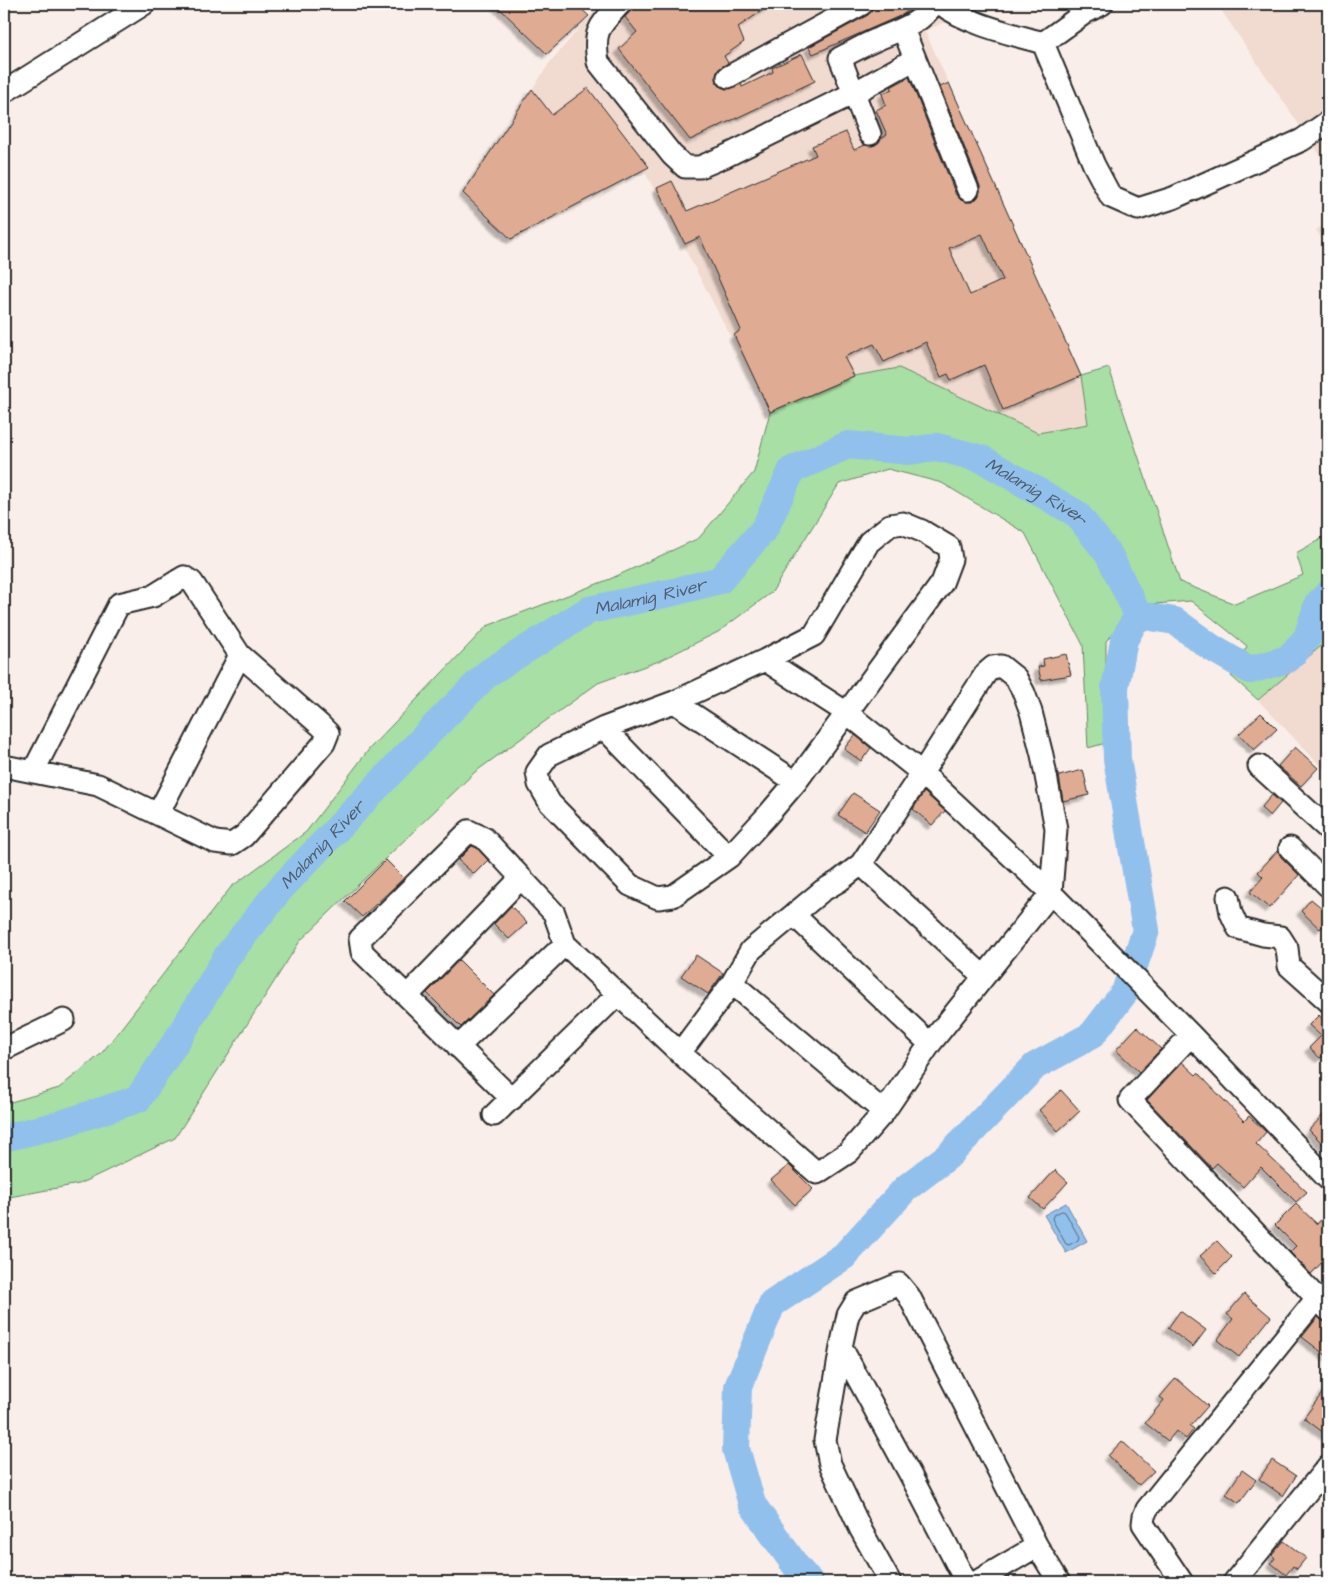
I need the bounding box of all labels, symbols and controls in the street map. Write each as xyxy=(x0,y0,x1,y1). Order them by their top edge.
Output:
water label: Malamig River xyxy=(981,452,1094,532)
water label: Malamig River xyxy=(592,572,711,622)
water label: Malamig River xyxy=(274,793,372,895)

